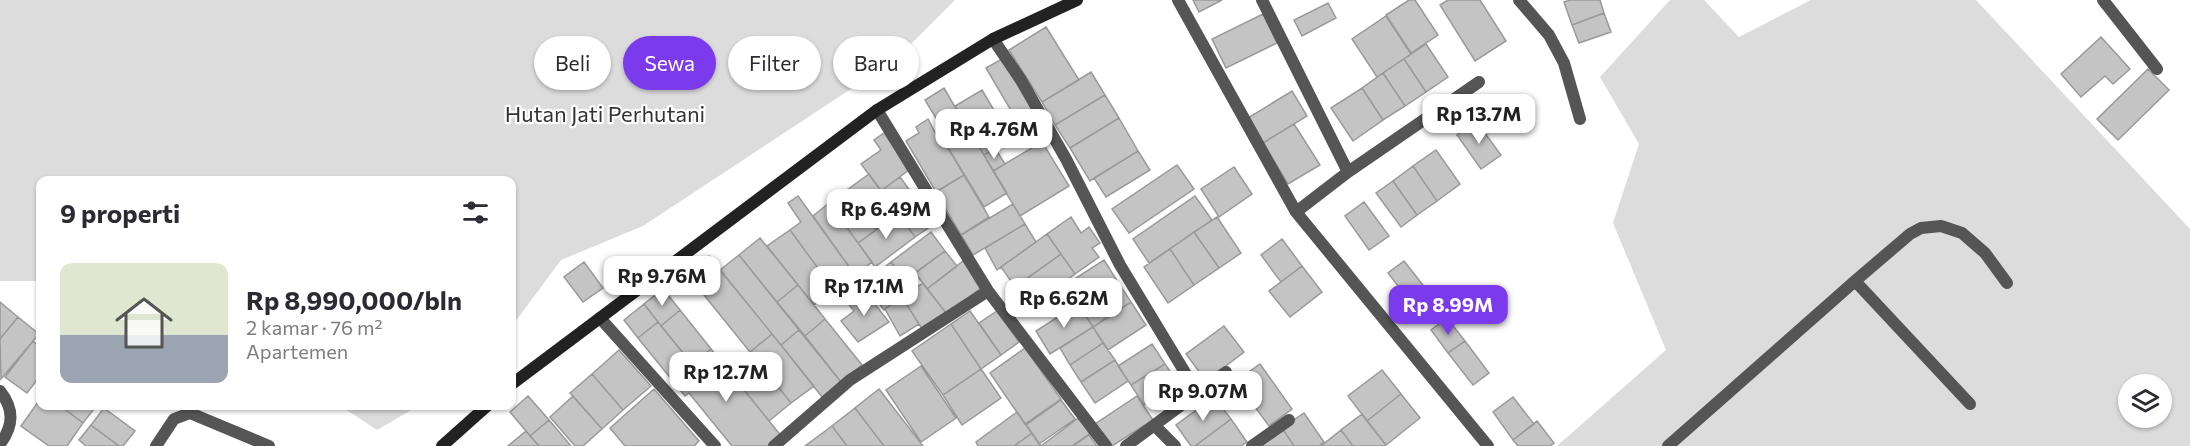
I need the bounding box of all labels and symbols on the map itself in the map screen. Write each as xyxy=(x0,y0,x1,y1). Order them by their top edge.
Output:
pin: Rp 13.7M xyxy=(1417,94,1541,145)
park label: Hutan Jati Perhutani xyxy=(505,100,705,127)
pin: Rp 4.76M xyxy=(932,109,1056,160)
pin: Rp 6.49M xyxy=(824,189,948,240)
pin: Rp 9.76M xyxy=(600,256,724,307)
pin: Rp 17.1M xyxy=(802,266,926,317)
pin: Rp 6.62M xyxy=(1002,278,1126,329)
pin: Rp 8.99M xyxy=(1386,285,1510,336)
pin: Rp 12.7M xyxy=(664,352,788,403)
pin: Rp 9.07M xyxy=(1141,371,1265,422)

